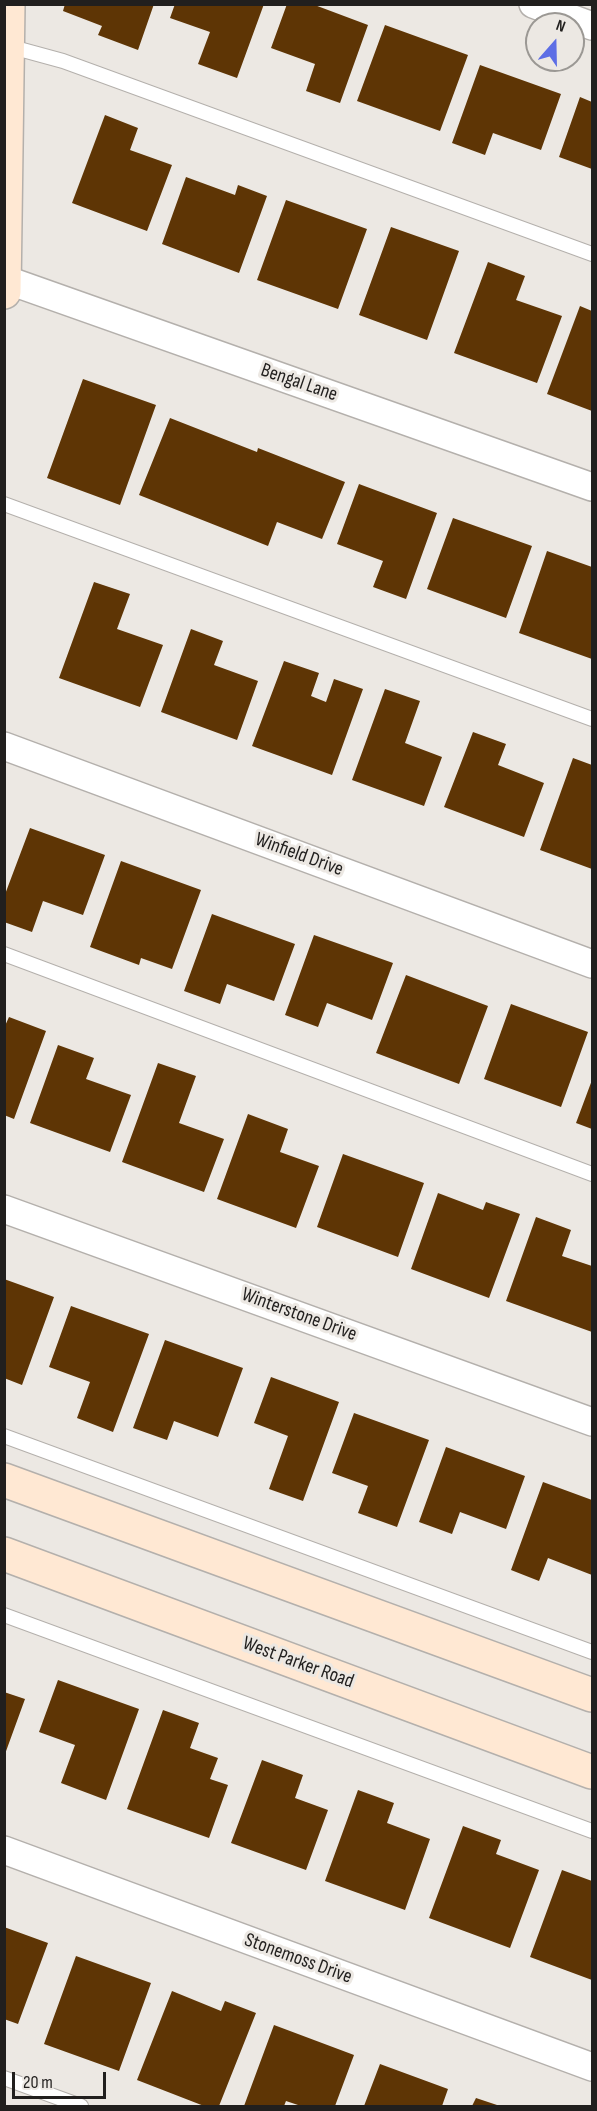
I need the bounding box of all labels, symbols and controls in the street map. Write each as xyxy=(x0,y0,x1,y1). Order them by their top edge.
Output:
north arrow xyxy=(525,12,585,72)
text: N xyxy=(553,16,568,37)
street label: Bengal Lane xyxy=(257,359,341,407)
street label: Winfield Drive xyxy=(252,828,346,882)
street label: Winterstone Drive xyxy=(238,1283,360,1347)
street label: West Parker Road xyxy=(239,1632,357,1694)
street label: Stonemoss Drive xyxy=(241,1928,355,1990)
scale bar xyxy=(15,2060,110,2098)
text: 20 m xyxy=(23,2072,53,2093)

